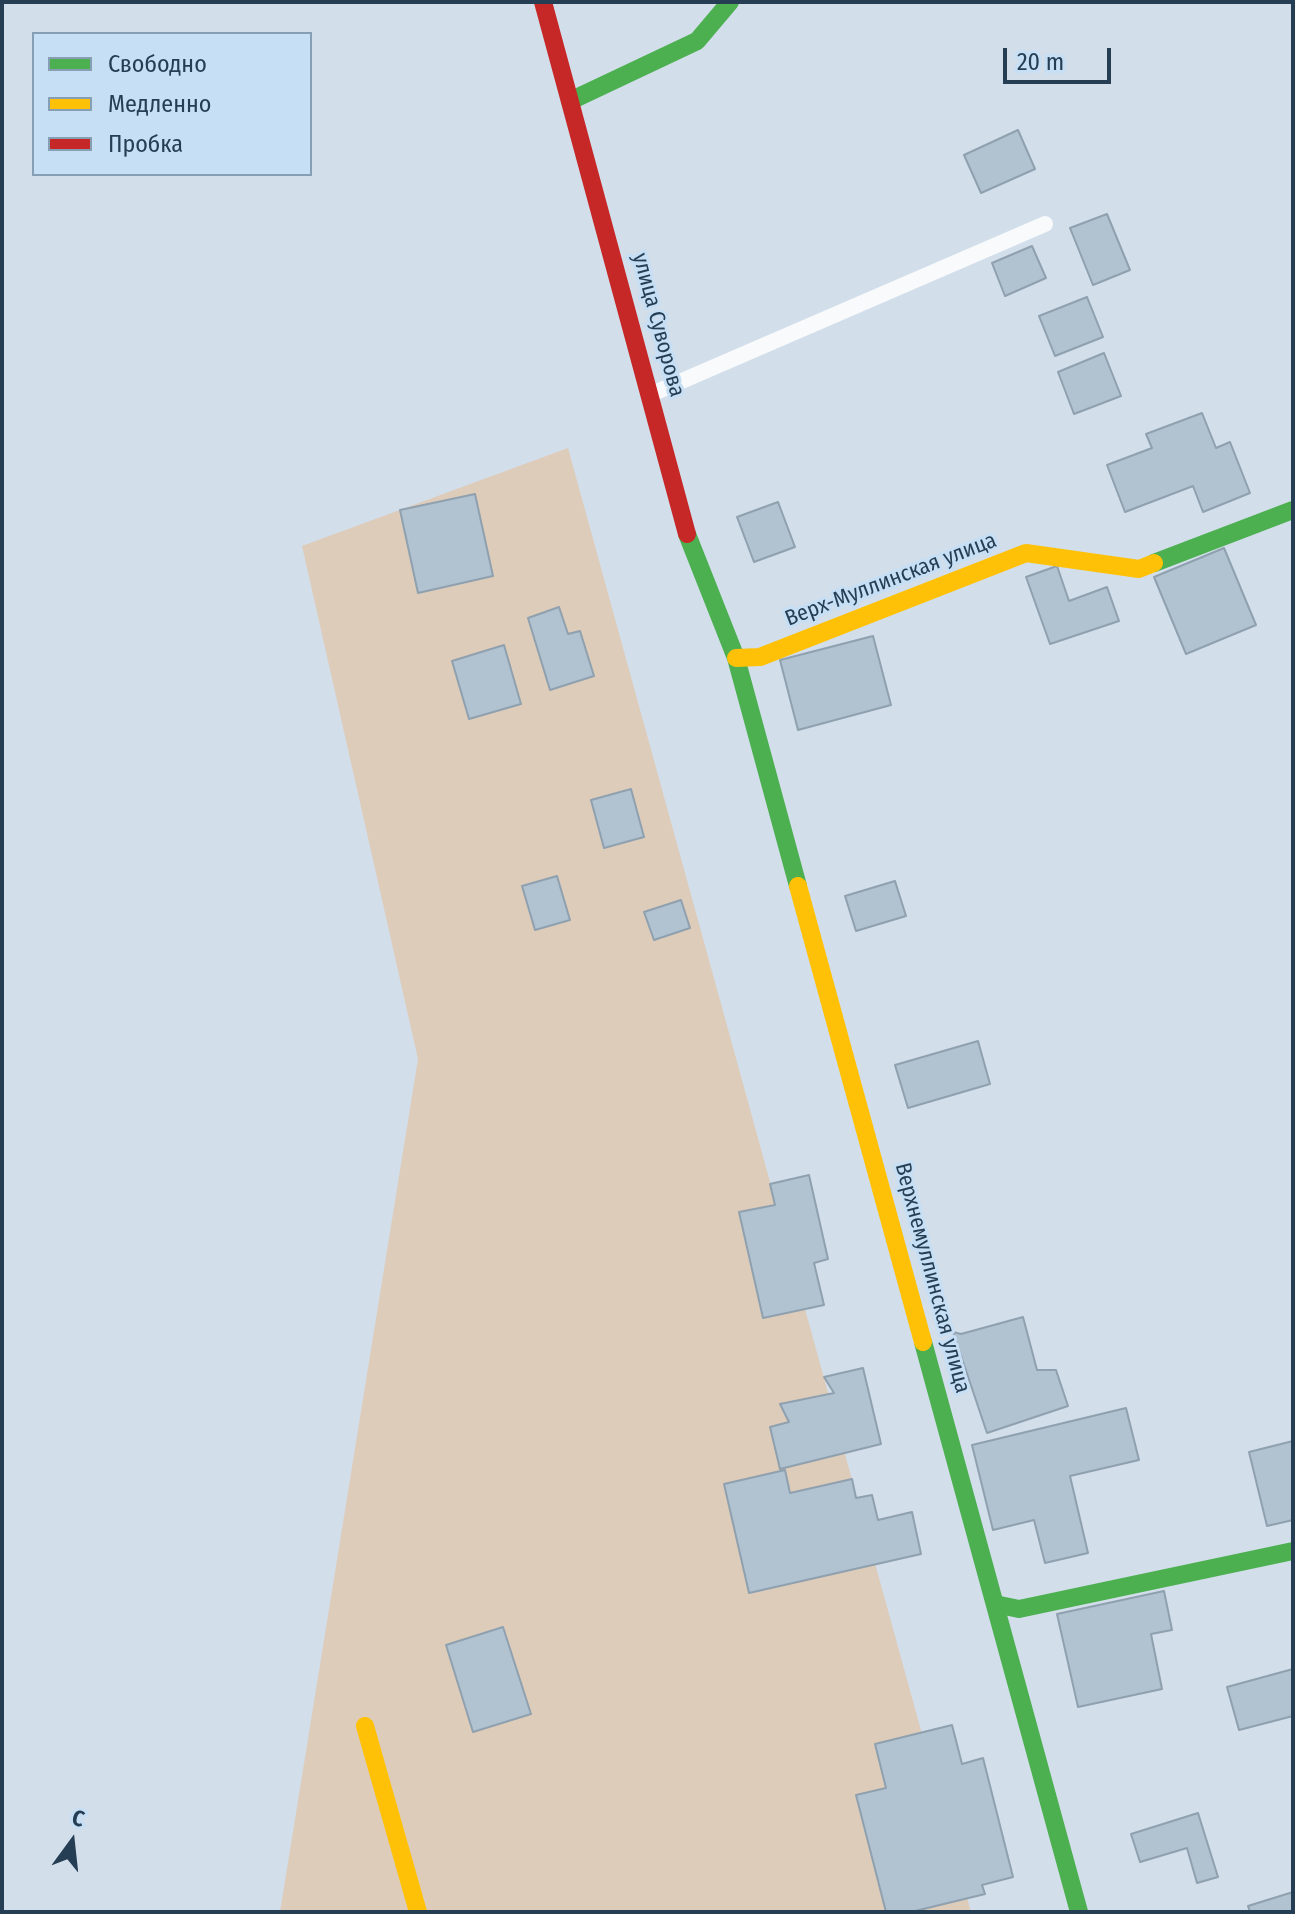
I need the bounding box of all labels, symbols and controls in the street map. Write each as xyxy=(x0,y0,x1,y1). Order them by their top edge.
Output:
legend xyxy=(32,32,312,176)
scale bar xyxy=(1007,32,1115,82)
text: 20 m xyxy=(1017,48,1064,76)
text: Свободно xyxy=(108,50,207,78)
text: Медленно xyxy=(108,90,211,118)
text: Пробка xyxy=(108,130,183,158)
street label: улица Суворова xyxy=(626,250,690,400)
street label: Верх-Муллинская улица xyxy=(782,528,1000,632)
street label: Верхнемуллинская улица xyxy=(889,1160,975,1396)
north arrow xyxy=(32,1802,112,1882)
text: С xyxy=(69,1804,87,1833)

